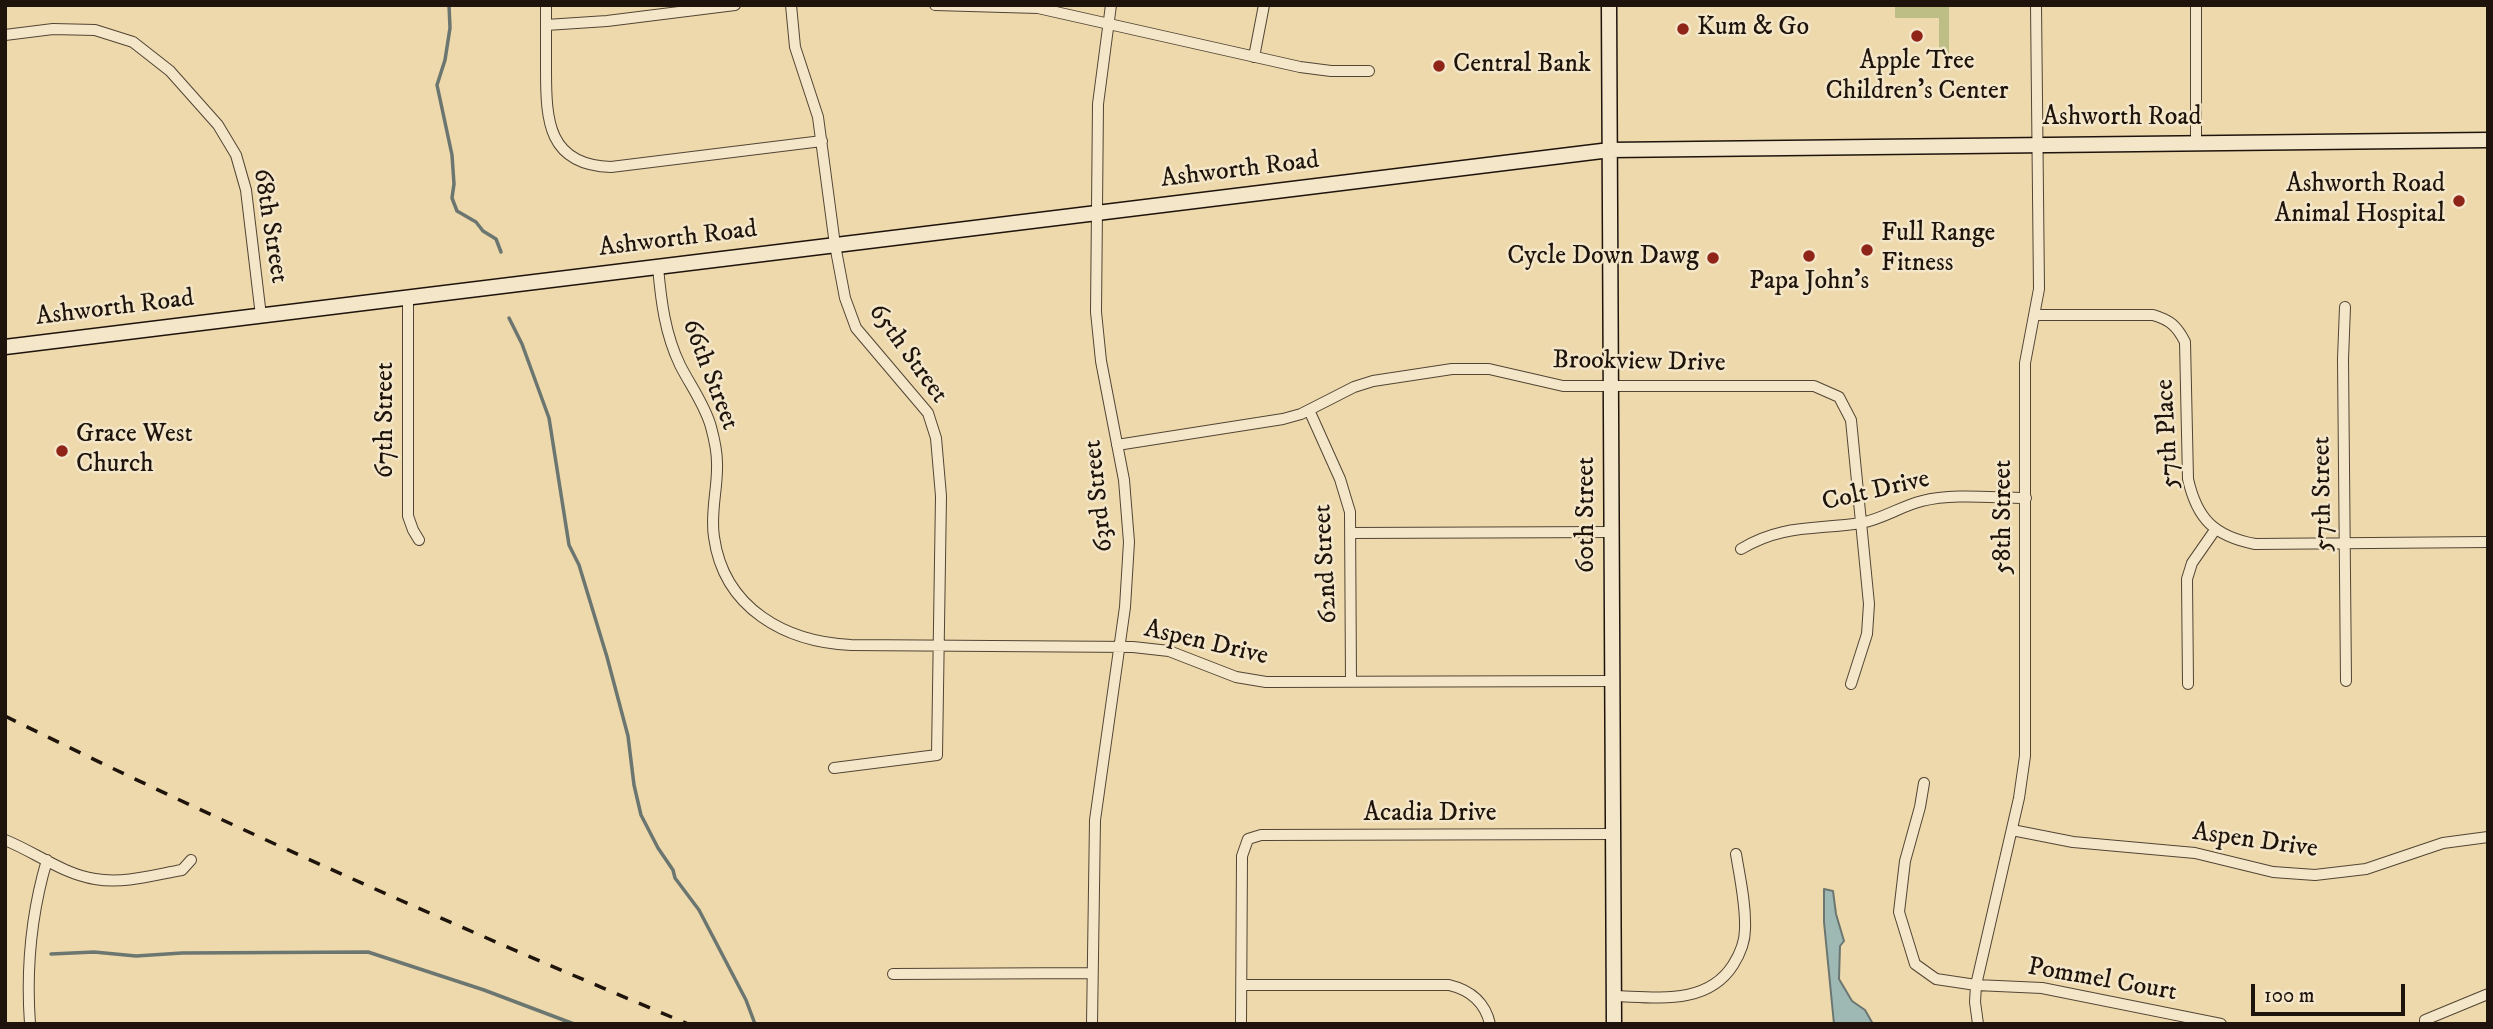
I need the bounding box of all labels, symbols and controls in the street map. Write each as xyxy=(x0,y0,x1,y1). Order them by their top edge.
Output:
place label: Kum & Go xyxy=(1697,13,1809,45)
marker: Kum & Go xyxy=(1675,21,1691,37)
marker: Apple Tree Children's Center xyxy=(1909,28,1925,44)
place label: Apple Tree Children's Center xyxy=(1825,47,2009,108)
place label: Central Bank xyxy=(1453,50,1591,82)
marker: Central Bank xyxy=(1431,58,1447,74)
street label: Ashworth Road xyxy=(2043,103,2201,135)
street label: Ashworth Road xyxy=(1159,146,1321,196)
street label: 68th Street xyxy=(245,166,293,286)
place label: Ashworth Road Animal Hospital xyxy=(2275,170,2445,232)
marker: Ashworth Road Animal Hospital xyxy=(2451,193,2467,209)
street label: Ashworth Road xyxy=(597,215,759,265)
place label: Full Range Fitness xyxy=(1881,219,1995,280)
place label: Cycle Down Dawg xyxy=(1507,242,1699,274)
marker: Full Range Fitness xyxy=(1859,242,1875,258)
marker: Papa John's xyxy=(1801,248,1817,264)
marker: Cycle Down Dawg xyxy=(1705,250,1721,266)
place label: Papa John's xyxy=(1749,267,1869,299)
street label: Ashworth Road xyxy=(34,284,196,334)
street label: 65th Street xyxy=(860,298,954,410)
street label: 66th Street xyxy=(674,315,744,435)
street label: Brookview Drive xyxy=(1552,346,1726,380)
street label: 67th Street xyxy=(371,362,403,478)
street label: 57th Place xyxy=(2151,378,2187,490)
place label: Grace West Church xyxy=(76,420,193,481)
street label: 57th Street xyxy=(2307,436,2341,552)
street label: 63rd Street xyxy=(1079,438,1121,554)
marker: Grace West Church xyxy=(54,443,70,459)
street label: 60th Street xyxy=(1572,457,1604,573)
street label: 58th Street xyxy=(1989,460,2021,574)
street label: Colt Drive xyxy=(1819,465,1933,519)
street label: 62nd Street xyxy=(1308,503,1346,625)
street label: Aspen Drive xyxy=(1141,615,1271,673)
street label: Acadia Drive xyxy=(1364,799,1496,831)
street label: Aspen Drive xyxy=(2190,818,2320,866)
street label: Pommel Court xyxy=(2025,953,2179,1009)
scale bar xyxy=(2255,970,2409,1014)
text: 100 m xyxy=(2264,983,2315,1009)

